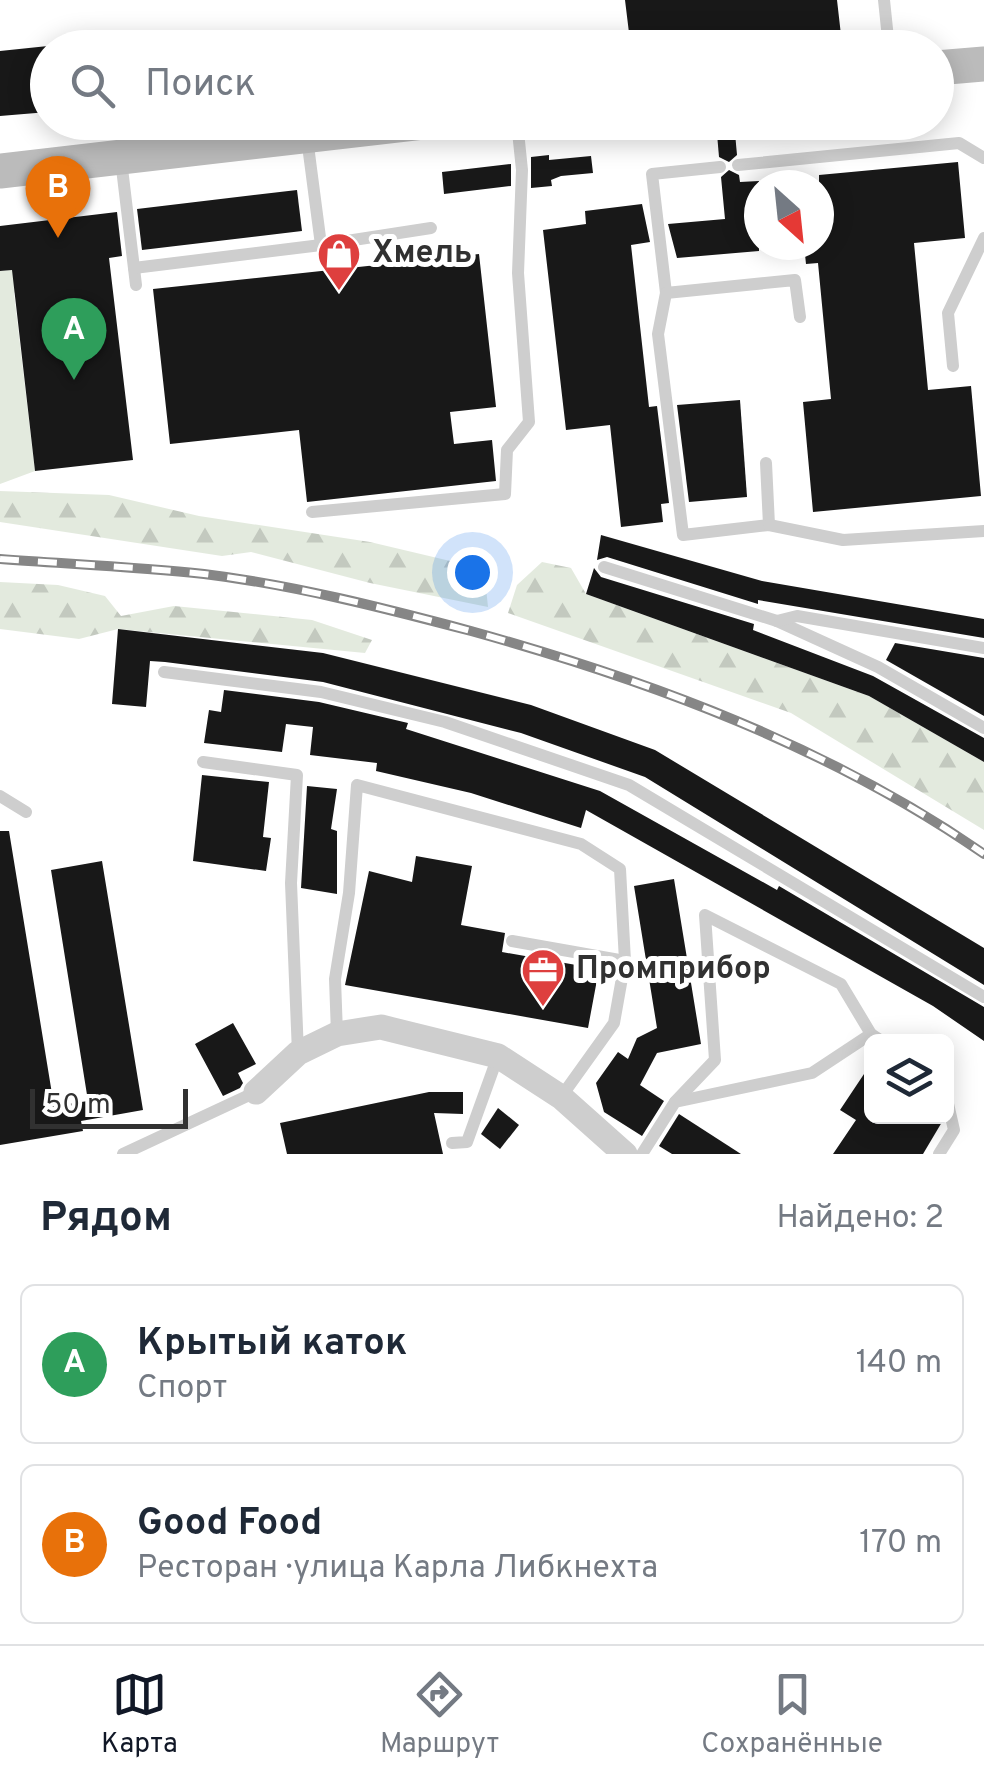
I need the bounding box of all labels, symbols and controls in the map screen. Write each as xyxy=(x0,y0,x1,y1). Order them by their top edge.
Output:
search box xyxy=(30,30,954,140)
icon: search xyxy=(65,58,120,113)
text: Поиск xyxy=(145,61,256,110)
pin: B xyxy=(26,156,90,238)
north arrow xyxy=(744,170,834,260)
shop icon: Хмель xyxy=(316,231,362,292)
place label: Хмель xyxy=(372,234,472,274)
pin: A xyxy=(42,298,106,380)
your location xyxy=(447,547,498,598)
office icon: Промприбор xyxy=(520,947,566,1008)
place label: Промприбор xyxy=(576,950,771,990)
map controls xyxy=(864,1034,954,1124)
button: layers xyxy=(864,1034,954,1124)
scale bar xyxy=(30,1084,188,1128)
text: 50 m xyxy=(45,1088,111,1124)
text: Рядом xyxy=(40,1193,172,1246)
text: Найдено: 2 xyxy=(777,1199,944,1239)
text: Крытый каток xyxy=(137,1320,407,1369)
text: A xyxy=(63,1344,86,1384)
text: 140 m xyxy=(856,1344,942,1384)
text: Спорт xyxy=(137,1369,227,1409)
text: Good Food xyxy=(137,1500,322,1549)
text: B xyxy=(63,1524,86,1564)
text: 170 m xyxy=(859,1524,942,1564)
text: Ресторан · улица Карла Либкнехта xyxy=(137,1549,658,1589)
tab: Карта xyxy=(101,1667,178,1763)
tab: Маршрут xyxy=(380,1667,499,1763)
tab: Сохранённые xyxy=(701,1667,883,1763)

